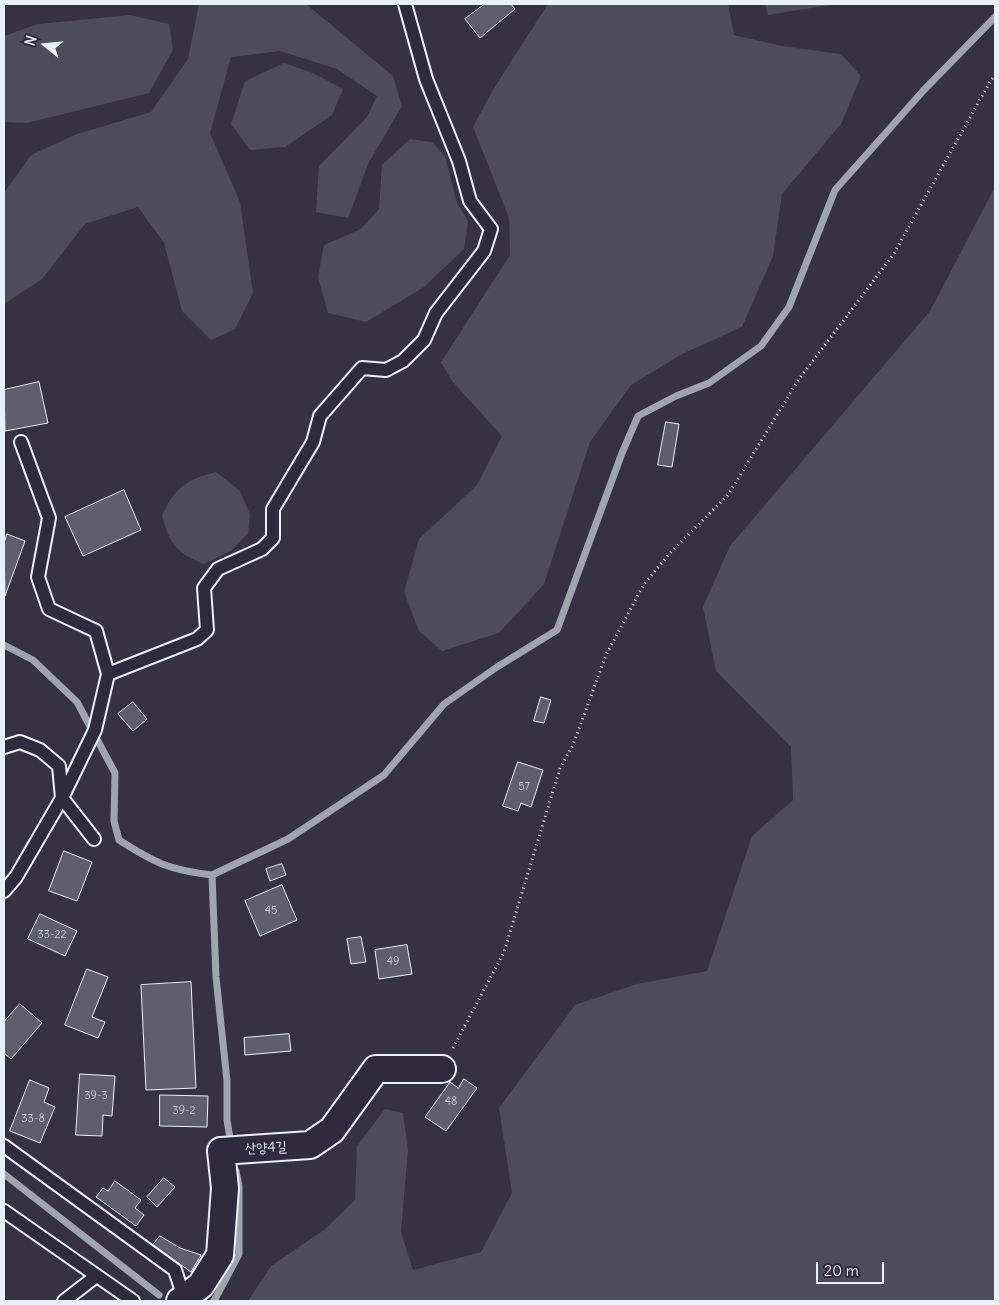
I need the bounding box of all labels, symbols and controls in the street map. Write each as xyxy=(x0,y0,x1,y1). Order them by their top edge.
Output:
north arrow xyxy=(20,20,70,70)
text: N xyxy=(21,33,41,48)
house number: 57 xyxy=(518,780,530,794)
house number: 45 xyxy=(265,904,277,918)
house number: 33-22 xyxy=(38,928,66,942)
house number: 49 xyxy=(387,955,399,969)
house number: 39-3 xyxy=(84,1089,108,1103)
house number: 48 xyxy=(445,1095,457,1109)
house number: 39-2 xyxy=(172,1104,196,1118)
house number: 33-8 xyxy=(21,1112,45,1126)
street label: 산양4길 xyxy=(245,1139,287,1157)
scale bar xyxy=(819,1252,886,1284)
text: 20 m xyxy=(824,1261,859,1280)

